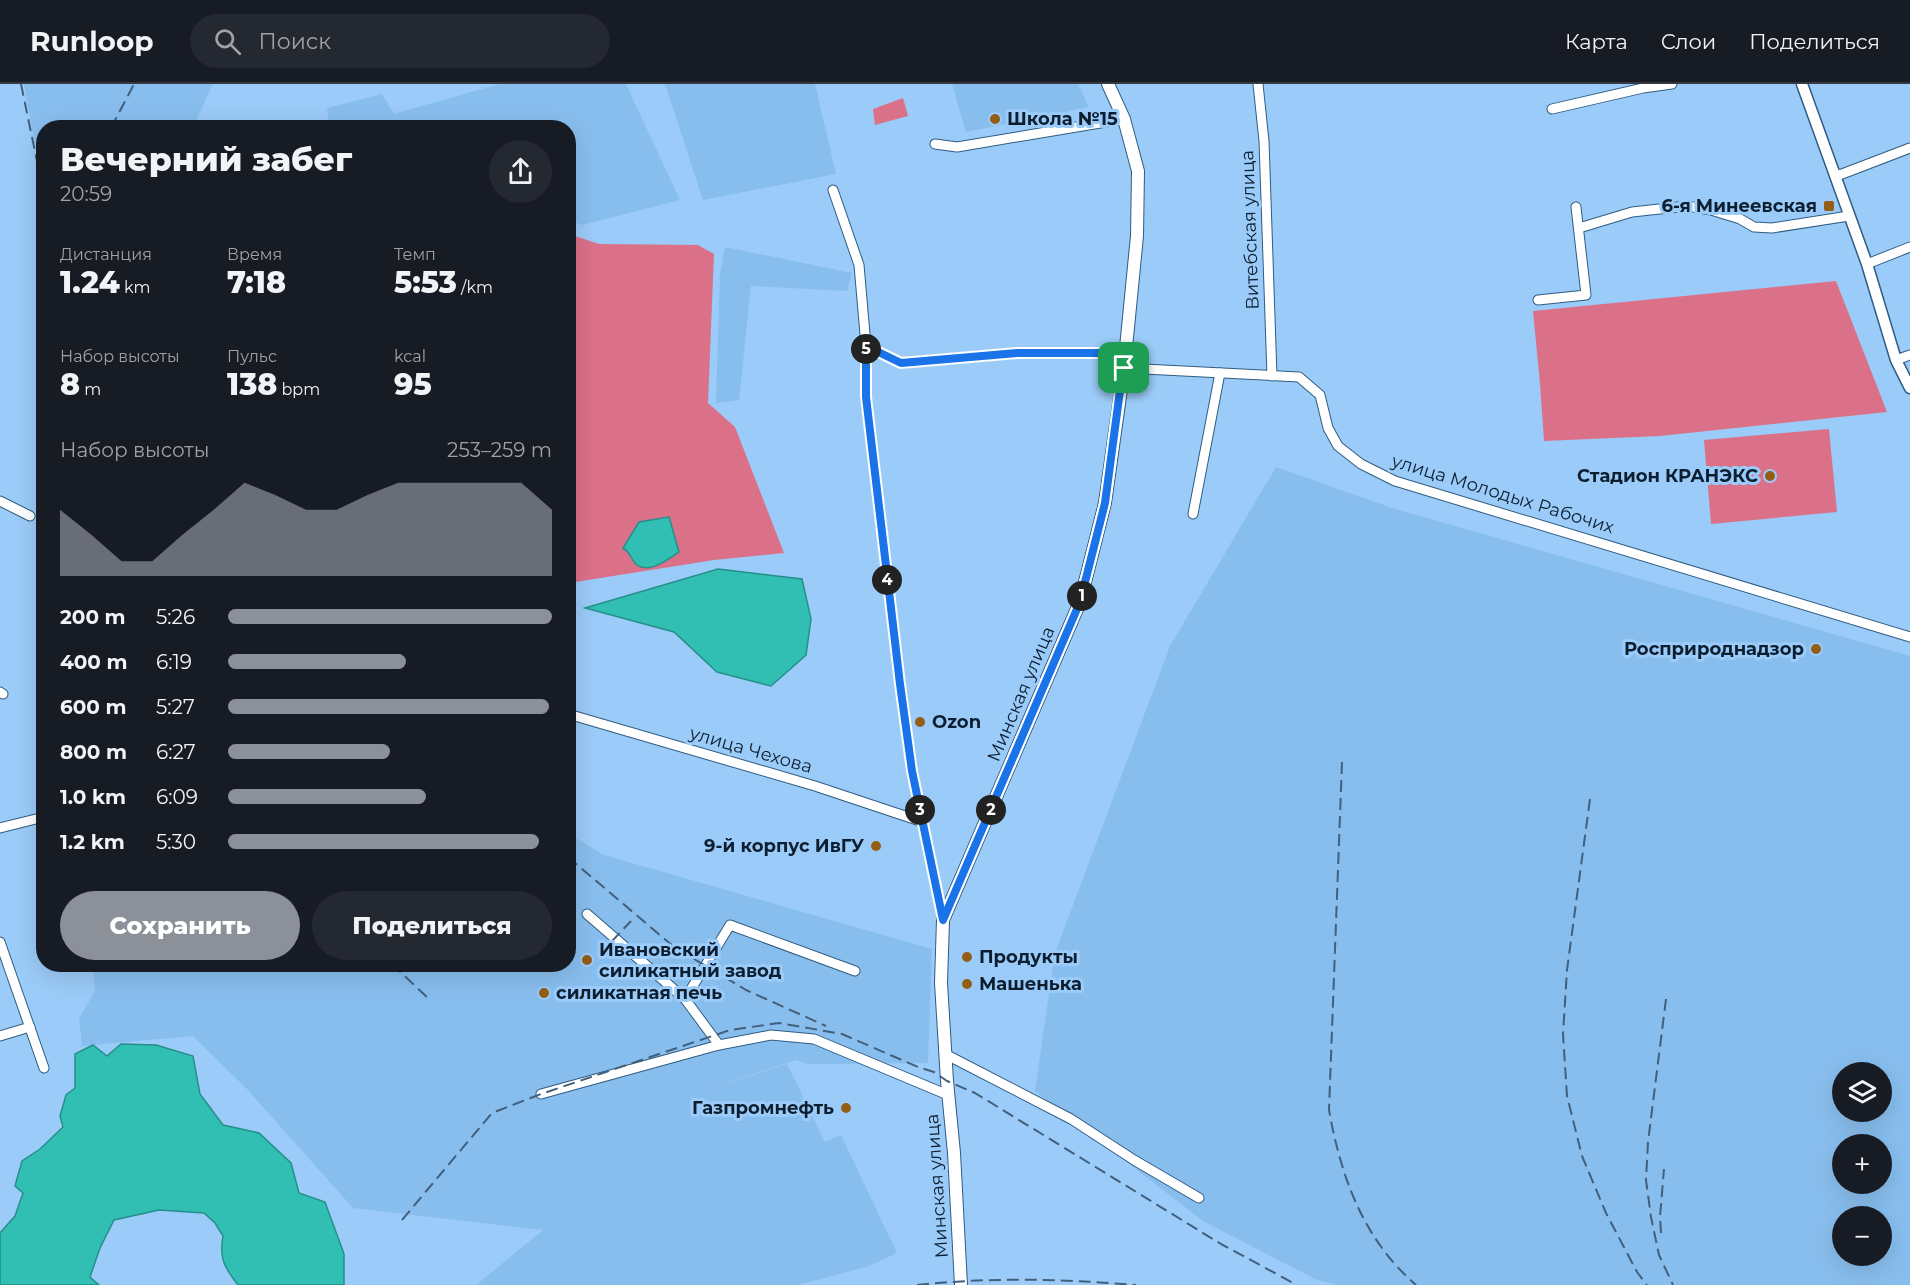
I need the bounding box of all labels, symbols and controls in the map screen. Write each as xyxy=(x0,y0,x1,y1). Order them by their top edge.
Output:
search box xyxy=(190,14,610,68)
text: Runloop xyxy=(30,24,154,58)
icon: search xyxy=(211,25,244,58)
text: Поиск xyxy=(259,28,331,55)
text: Карта xyxy=(1565,29,1628,54)
text: Слои xyxy=(1661,29,1716,54)
text: Поделиться xyxy=(1749,29,1880,54)
place label: Школа №15 xyxy=(1007,108,1118,130)
marker: Школа №15 xyxy=(988,112,1002,126)
text: Вечерний забег xyxy=(60,139,352,179)
button: share xyxy=(489,140,552,203)
street label: Витебская улица xyxy=(1236,150,1264,310)
text: 20:59 xyxy=(60,182,112,206)
place label: 6-я Минеевская xyxy=(1661,195,1817,217)
marker: 6-я Минеевская xyxy=(1822,199,1836,213)
text: Дистанция xyxy=(60,245,152,264)
text: Время xyxy=(227,245,282,264)
text: Темп xyxy=(394,245,436,264)
text: 1.24 xyxy=(60,264,120,301)
text: 7:18 xyxy=(227,264,286,301)
text: 5:53 xyxy=(394,264,457,301)
text: km xyxy=(120,278,150,297)
text: /km xyxy=(457,278,493,297)
pin: 5 xyxy=(851,334,881,364)
text: 5 xyxy=(861,339,871,358)
pin xyxy=(1098,342,1149,393)
text: Набор высоты xyxy=(60,347,180,366)
text: Пульс xyxy=(227,347,277,366)
text: kcal xyxy=(394,347,426,366)
icon: arrive xyxy=(1107,351,1140,384)
text: 8 xyxy=(60,366,80,403)
text: 138 xyxy=(227,366,277,403)
text: 95 xyxy=(394,366,432,403)
text: m xyxy=(80,380,101,399)
text: bpm xyxy=(277,380,320,399)
text: Набор высоты xyxy=(60,438,209,462)
text: 253–259 m xyxy=(447,438,552,462)
street label: улица Молодых Рабочих xyxy=(1388,449,1617,538)
place label: Стадион КРАНЭКС xyxy=(1577,465,1758,487)
marker: Стадион КРАНЭКС xyxy=(1763,469,1777,483)
pin: 4 xyxy=(872,565,902,595)
text: 4 xyxy=(881,570,893,589)
pin: 1 xyxy=(1067,581,1097,611)
text: 1 xyxy=(1079,586,1085,605)
text: 200 m xyxy=(60,605,126,629)
text: 5:26 xyxy=(156,605,195,629)
street label: Минская улица xyxy=(983,623,1059,765)
place label: Росприроднадзор xyxy=(1624,638,1804,660)
marker: Росприроднадзор xyxy=(1809,642,1823,656)
text: 400 m xyxy=(60,650,128,674)
text: 6:19 xyxy=(156,650,192,674)
text: 600 m xyxy=(60,695,127,719)
text: 5:27 xyxy=(156,695,195,719)
place label: Ozon xyxy=(932,711,981,733)
marker: Ozon xyxy=(913,715,927,729)
street label: улица Чехова xyxy=(686,722,815,778)
text: 800 m xyxy=(60,740,127,764)
text: 6:27 xyxy=(156,740,196,764)
text: 1.0 km xyxy=(60,785,126,809)
text: 6:09 xyxy=(156,785,198,809)
pin: 3 xyxy=(905,795,935,825)
pin: 2 xyxy=(976,795,1006,825)
text: 3 xyxy=(915,800,925,819)
text: 2 xyxy=(986,800,996,819)
text: 1.2 km xyxy=(60,830,125,854)
text: 5:30 xyxy=(156,830,196,854)
place label: 9-й корпус ИвГУ xyxy=(704,835,864,857)
marker: 9-й корпус ИвГУ xyxy=(869,839,883,853)
button: Сохранить xyxy=(60,891,300,960)
button: Поделиться xyxy=(312,891,552,960)
place label: Ивановский силикатный завод xyxy=(599,939,782,982)
place label: Продукты xyxy=(979,946,1078,968)
marker: Продукты xyxy=(960,950,974,964)
marker: Ивановский силикатный завод xyxy=(580,953,594,967)
place label: Машенька xyxy=(979,973,1082,995)
marker: Машенька xyxy=(960,977,974,991)
place label: силикатная печь xyxy=(556,982,722,1004)
marker: силикатная печь xyxy=(537,986,551,1000)
map controls xyxy=(1832,1062,1892,1266)
button: layers xyxy=(1832,1062,1892,1122)
place label: Газпромнефть xyxy=(692,1097,834,1119)
marker: Газпромнефть xyxy=(839,1101,853,1115)
street label: Минская улица xyxy=(921,1113,953,1259)
button: + xyxy=(1832,1134,1892,1194)
button: − xyxy=(1832,1206,1892,1266)

